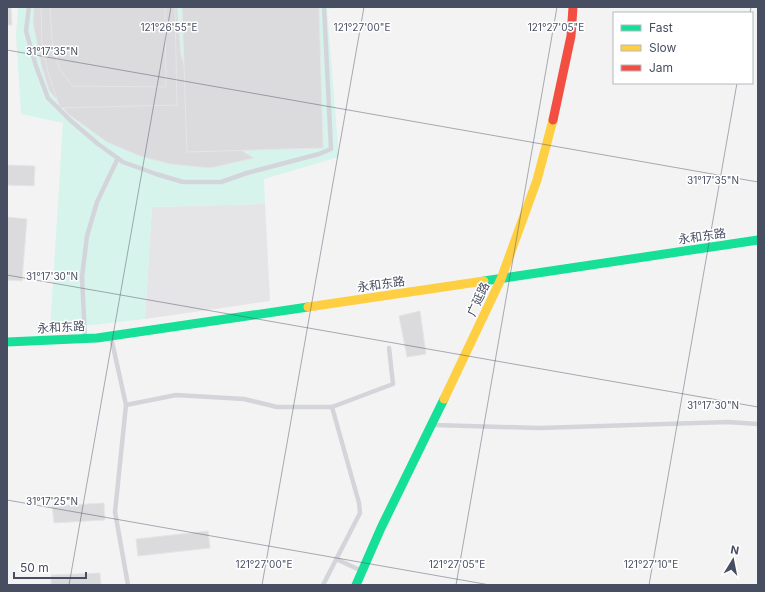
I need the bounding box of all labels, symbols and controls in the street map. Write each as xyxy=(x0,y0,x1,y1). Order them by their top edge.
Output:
legend xyxy=(613,12,753,84)
text: Fast xyxy=(649,20,673,35)
text: 121°26'55"E xyxy=(141,21,197,33)
text: 121°27'00"E xyxy=(334,21,390,33)
text: 121°27'05"E xyxy=(528,21,584,33)
text: Slow xyxy=(649,40,677,55)
text: 31°17'35"N xyxy=(26,45,78,57)
text: Jam xyxy=(649,60,673,75)
text: 31°17'35"N xyxy=(687,174,739,186)
street label: 永和东路 xyxy=(677,225,727,247)
text: 31°17'30"N xyxy=(26,270,78,282)
street label: 永和东路 xyxy=(356,273,406,295)
street label: 广延路 xyxy=(464,280,492,318)
street label: 永和东路 xyxy=(37,318,85,336)
text: 31°17'30"N xyxy=(687,399,739,411)
text: 31°17'25"N xyxy=(26,495,78,507)
north arrow xyxy=(713,540,753,580)
text: N xyxy=(729,543,740,558)
scale bar xyxy=(14,554,86,580)
text: 121°27'00"E xyxy=(236,558,292,570)
text: 121°27'05"E xyxy=(429,558,485,570)
text: 121°27'10"E xyxy=(624,558,678,570)
text: 50 m xyxy=(20,560,49,575)

